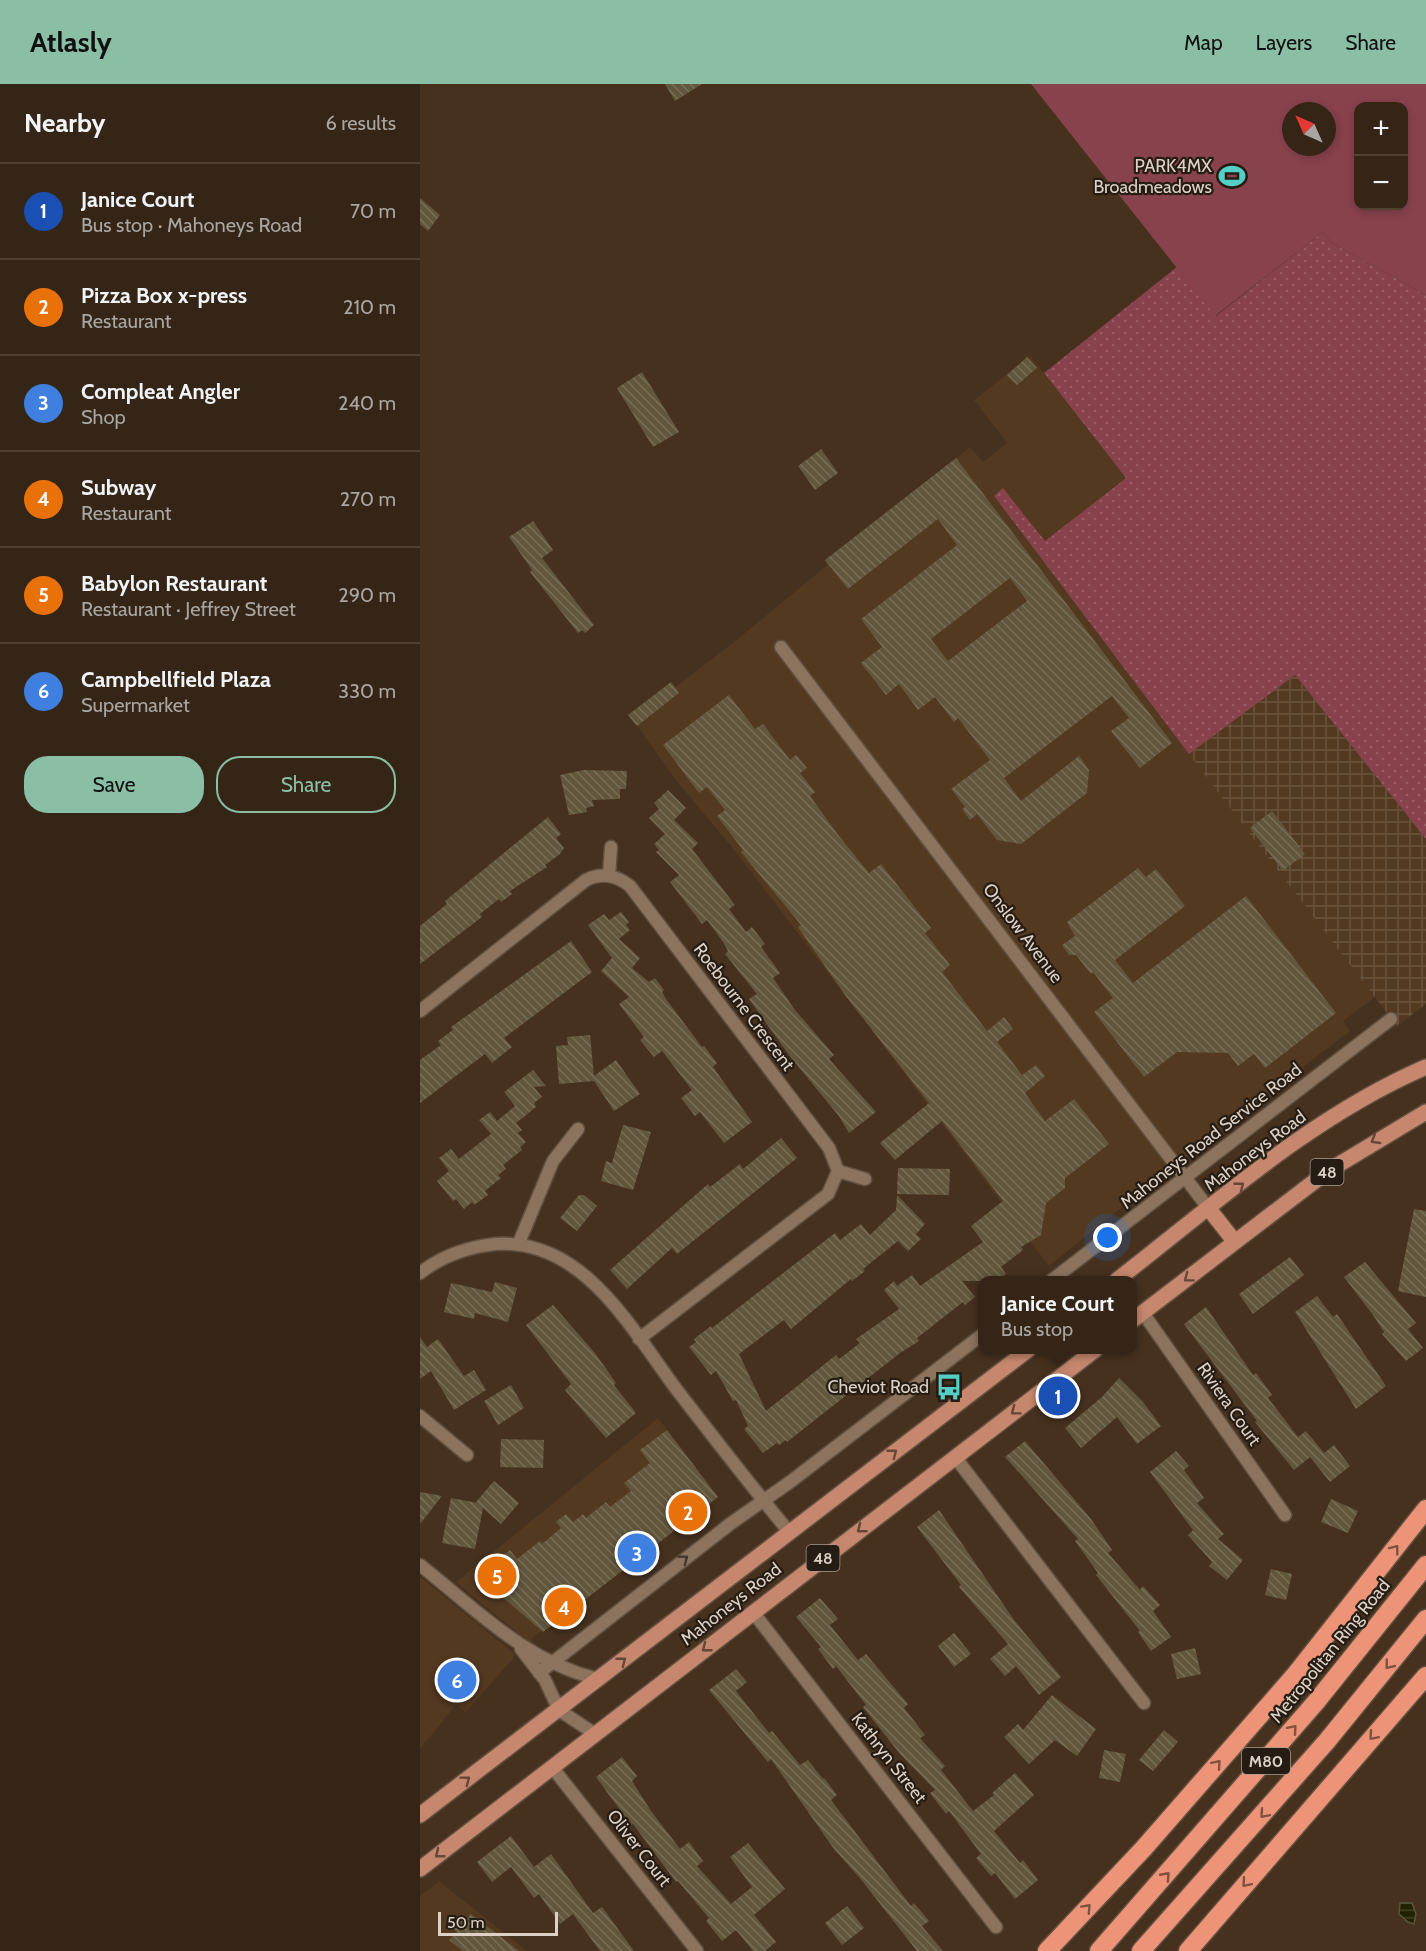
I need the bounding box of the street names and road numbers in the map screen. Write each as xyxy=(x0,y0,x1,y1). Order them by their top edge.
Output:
street label: Onslow Avenue xyxy=(978,879,1068,987)
street label: Roebourne Crescent xyxy=(689,939,799,1075)
street label: Mahoneys Road Service Road xyxy=(1116,1059,1306,1213)
street label: Mahoneys Road xyxy=(1200,1106,1310,1196)
road number: 48 xyxy=(1310,1159,1344,1185)
street label: Riviera Court xyxy=(1192,1358,1266,1450)
road number: 48 xyxy=(806,1545,840,1571)
street label: Mahoneys Road xyxy=(676,1558,786,1650)
street label: Metropolitan Ring Road xyxy=(1265,1575,1395,1727)
street label: Kathryn Street xyxy=(847,1708,931,1808)
road number: M80 xyxy=(1242,1748,1290,1774)
street label: Oliver Court xyxy=(602,1805,676,1891)

